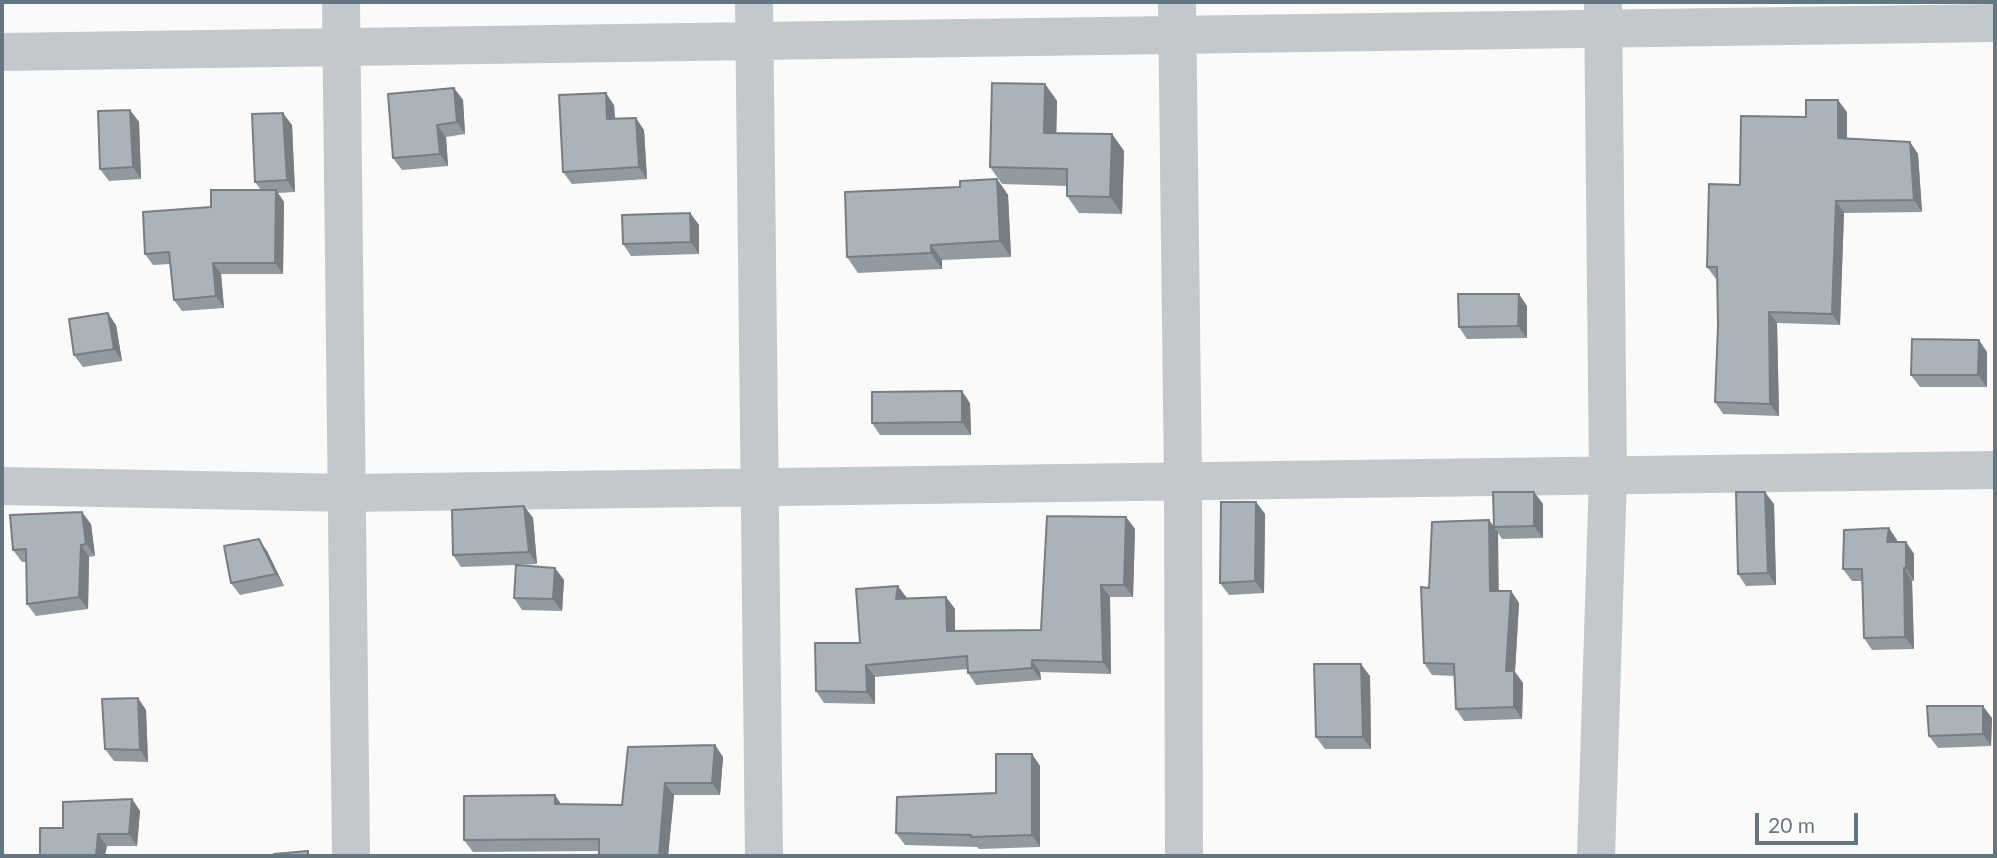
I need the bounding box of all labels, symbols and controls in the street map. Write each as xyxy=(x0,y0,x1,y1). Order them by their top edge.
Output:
scale bar xyxy=(1759,798,1862,842)
text: 20 m xyxy=(1768,812,1815,837)

